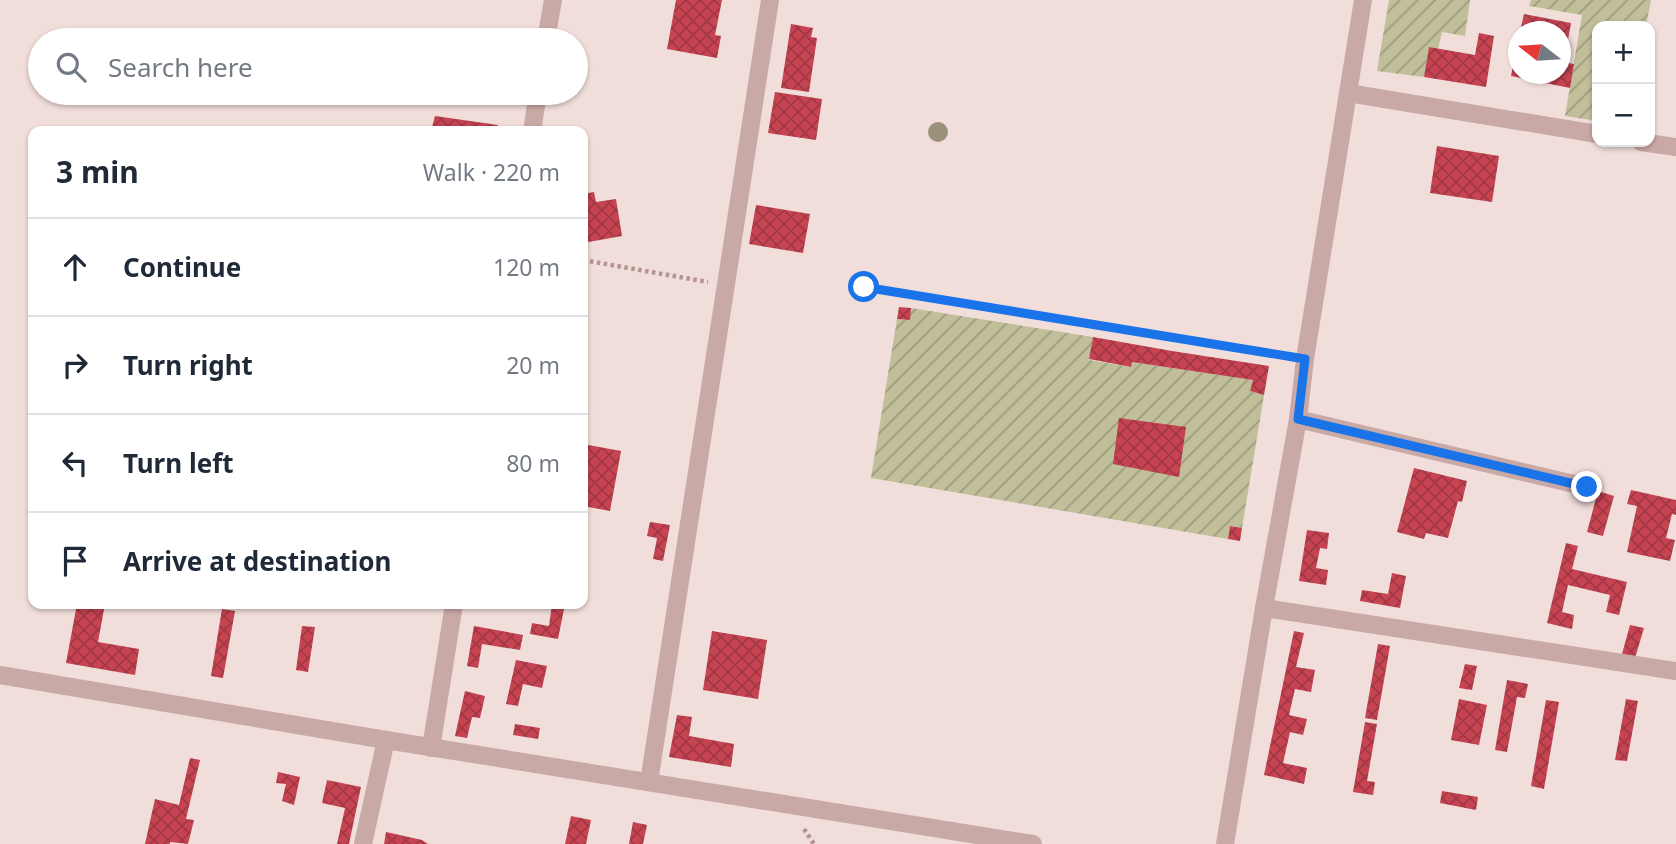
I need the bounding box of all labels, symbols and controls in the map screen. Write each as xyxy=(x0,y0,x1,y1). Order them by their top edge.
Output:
north arrow xyxy=(1508,21,1571,84)
map controls xyxy=(1592,21,1655,147)
button: + xyxy=(1592,21,1655,84)
search box xyxy=(28,28,588,105)
icon: search xyxy=(52,48,90,86)
text: Search here xyxy=(108,49,253,85)
button: − xyxy=(1592,84,1655,147)
text: 3 min xyxy=(56,151,139,192)
text: Walk · 220 m xyxy=(423,156,560,188)
icon: ahead xyxy=(56,248,94,286)
text: Continue xyxy=(123,249,241,285)
text: 120 m xyxy=(493,251,560,283)
route start xyxy=(848,271,879,302)
icon: right xyxy=(56,346,94,384)
text: Turn right xyxy=(123,347,253,383)
text: 20 m xyxy=(506,349,560,381)
icon: left xyxy=(56,444,94,482)
text: Turn left xyxy=(123,445,234,481)
text: 80 m xyxy=(506,447,560,479)
route end xyxy=(1571,471,1602,502)
icon: arrive xyxy=(56,542,94,580)
text: Arrive at destination xyxy=(123,543,392,579)

